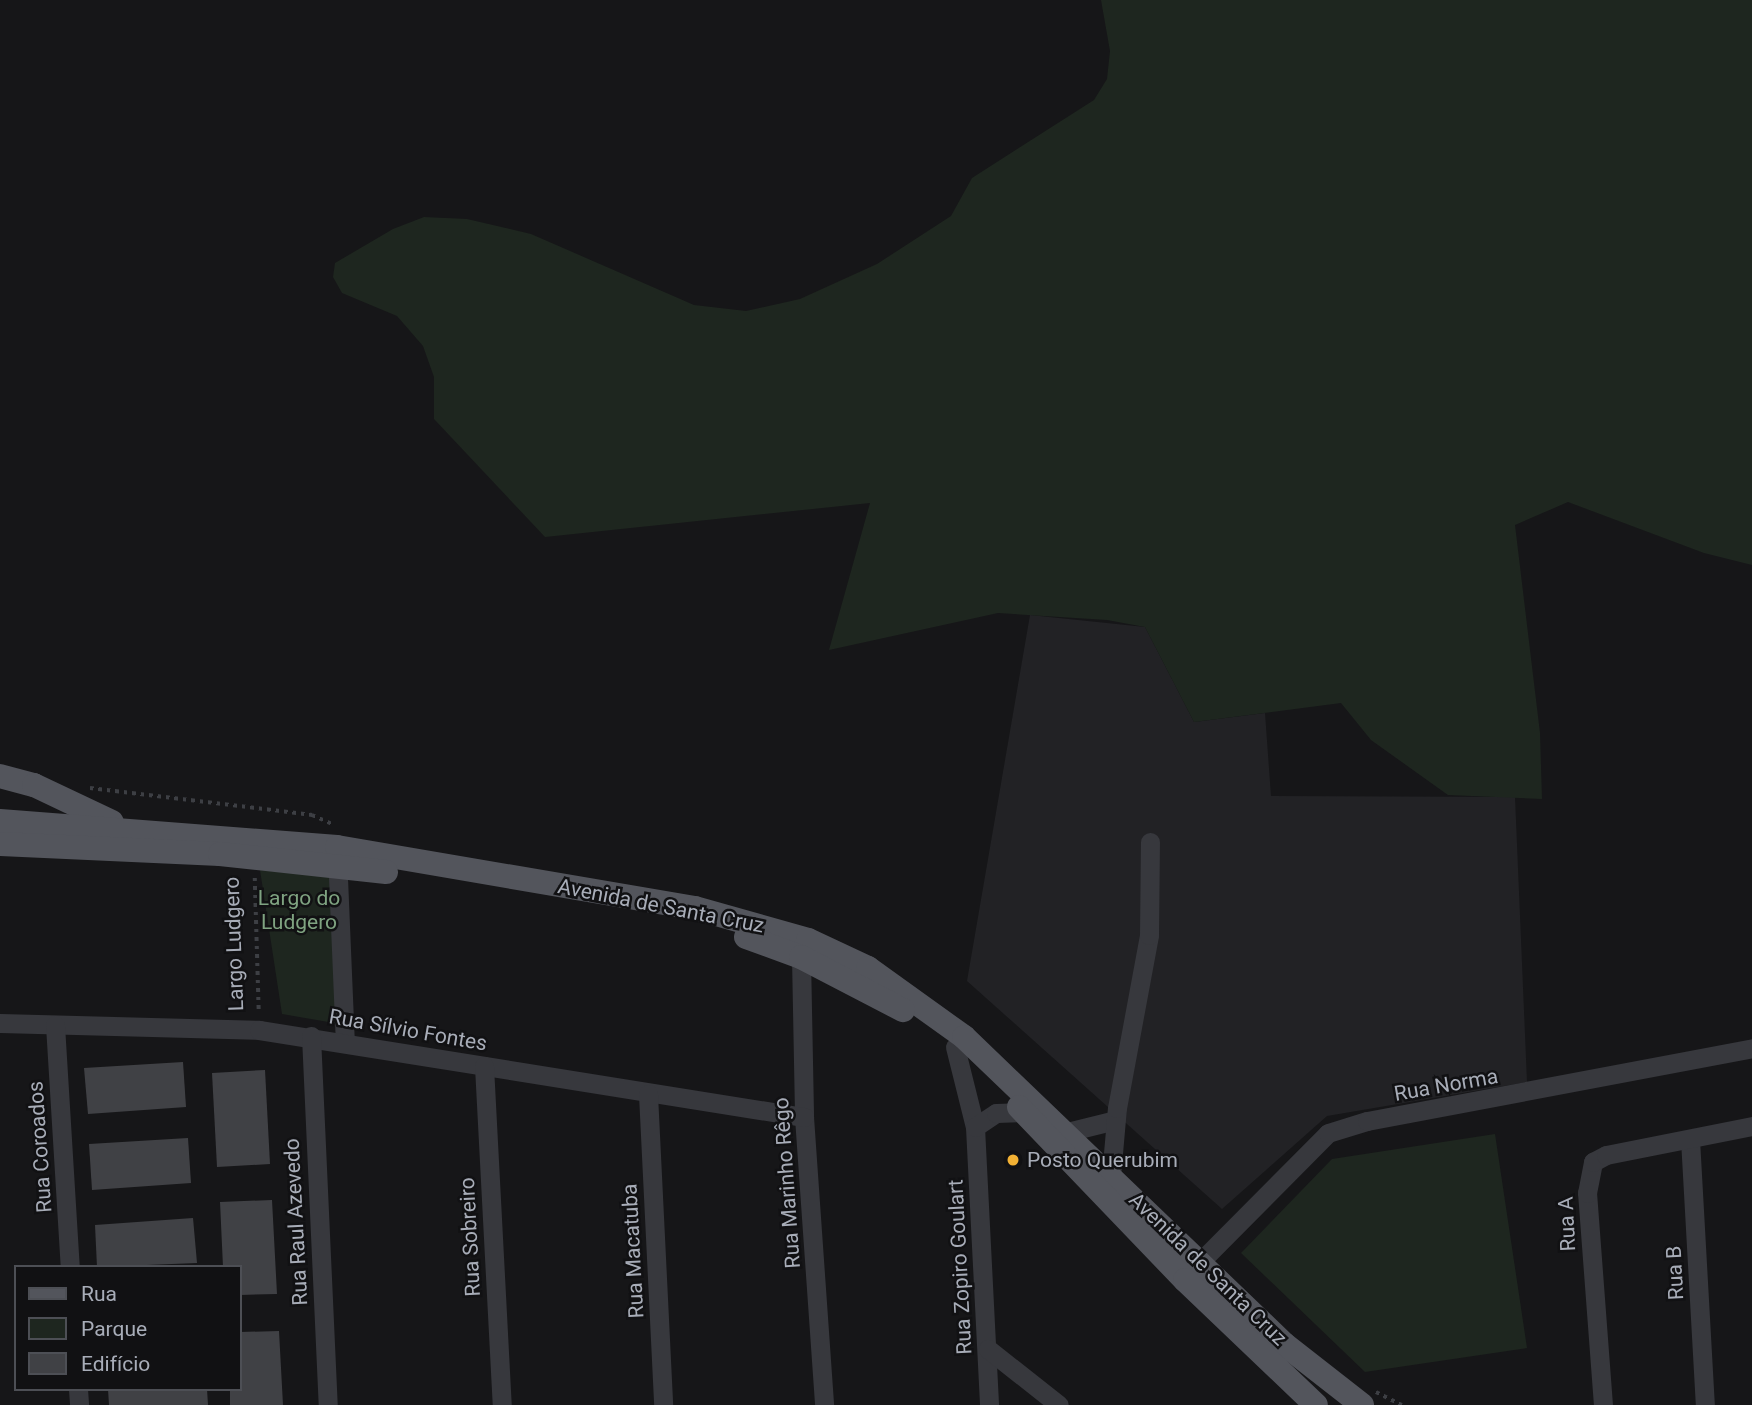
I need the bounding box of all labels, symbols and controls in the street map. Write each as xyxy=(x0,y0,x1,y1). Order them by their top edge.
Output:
street label: Avenida de Santa Cruz xyxy=(556,874,766,938)
street label: Largo Ludgero xyxy=(219,876,249,1012)
park label: Largo do Ludgero xyxy=(258,885,340,935)
street label: Rua Sílvio Fontes xyxy=(327,1004,489,1056)
street label: Rua Norma xyxy=(1392,1063,1500,1107)
street label: Rua Coroados xyxy=(23,1080,57,1214)
street label: Rua Marinho Rêgo xyxy=(768,1097,806,1269)
street label: Rua Raul Azevedo xyxy=(279,1138,313,1306)
place label: Posto Querubim xyxy=(1027,1147,1178,1173)
marker: Posto Querubim xyxy=(1005,1152,1021,1168)
street label: Rua Sobreiro xyxy=(454,1177,486,1297)
street label: Rua Zopiro Goulart xyxy=(943,1179,977,1355)
street label: Rua Macatuba xyxy=(617,1183,649,1319)
street label: Avenida de Santa Cruz xyxy=(1124,1187,1292,1351)
street label: Rua A xyxy=(1553,1196,1581,1252)
street label: Rua B xyxy=(1661,1245,1689,1301)
legend xyxy=(14,1265,242,1391)
text: Rua xyxy=(81,1282,117,1306)
text: Parque xyxy=(81,1317,147,1341)
text: Edifício xyxy=(81,1352,150,1376)

